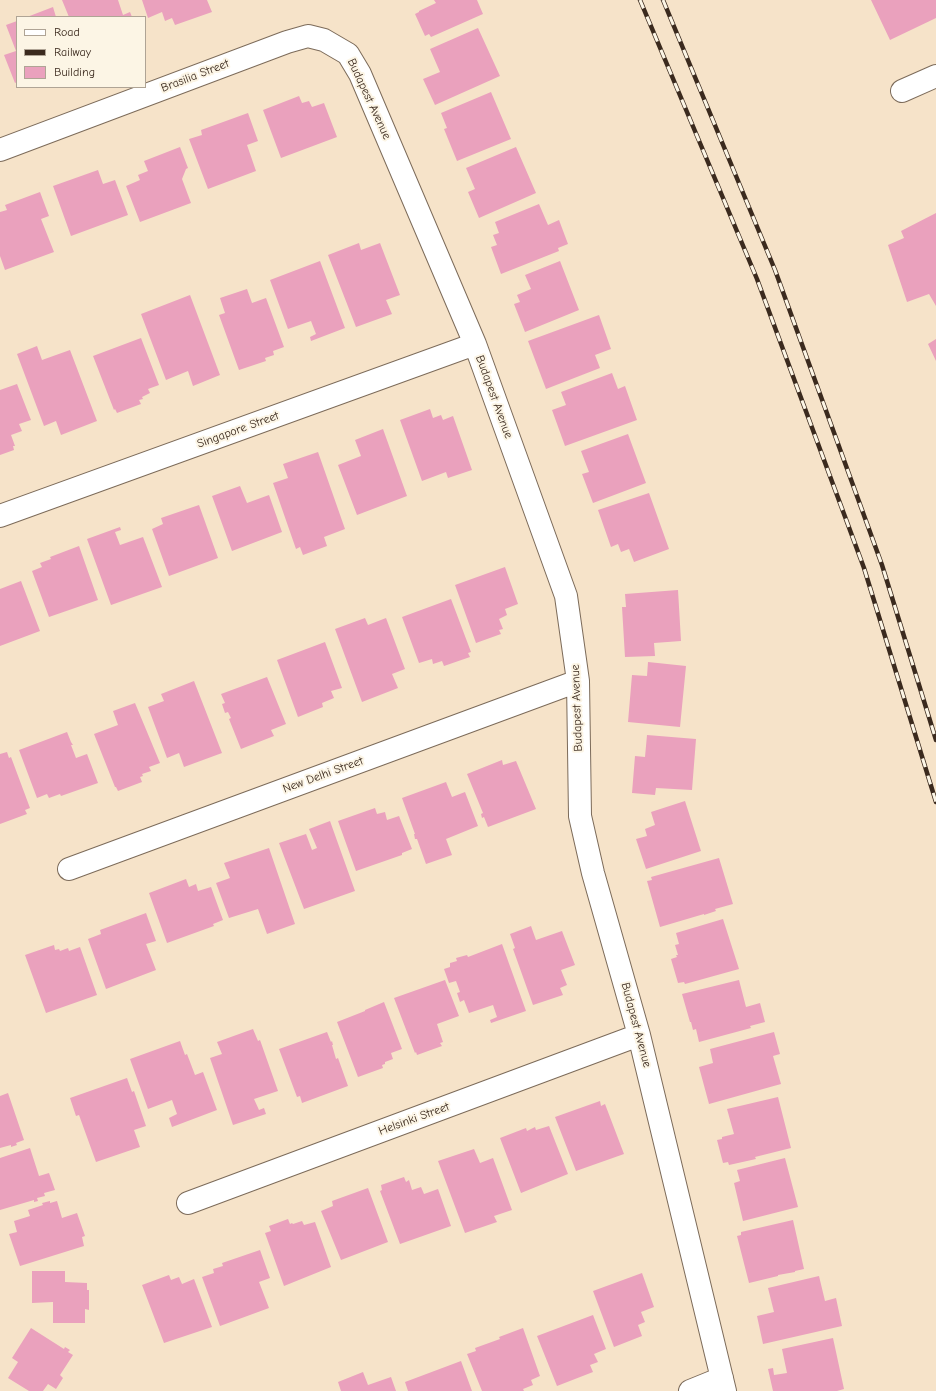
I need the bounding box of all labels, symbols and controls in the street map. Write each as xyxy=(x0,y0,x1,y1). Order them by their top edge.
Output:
legend xyxy=(16,16,146,88)
text: Road xyxy=(54,25,80,39)
text: Railway xyxy=(54,45,91,59)
street label: Brasilia Street xyxy=(159,56,231,96)
street label: Budapest Avenue xyxy=(344,56,394,142)
text: Building xyxy=(54,65,95,79)
street label: Budapest Avenue xyxy=(472,353,516,441)
street label: Singapore Street xyxy=(195,409,281,451)
street label: Budapest Avenue xyxy=(568,664,586,752)
street label: New Delhi Street xyxy=(281,754,365,796)
street label: Budapest Avenue xyxy=(618,981,654,1069)
street label: Helsinki Street xyxy=(377,1100,451,1138)

